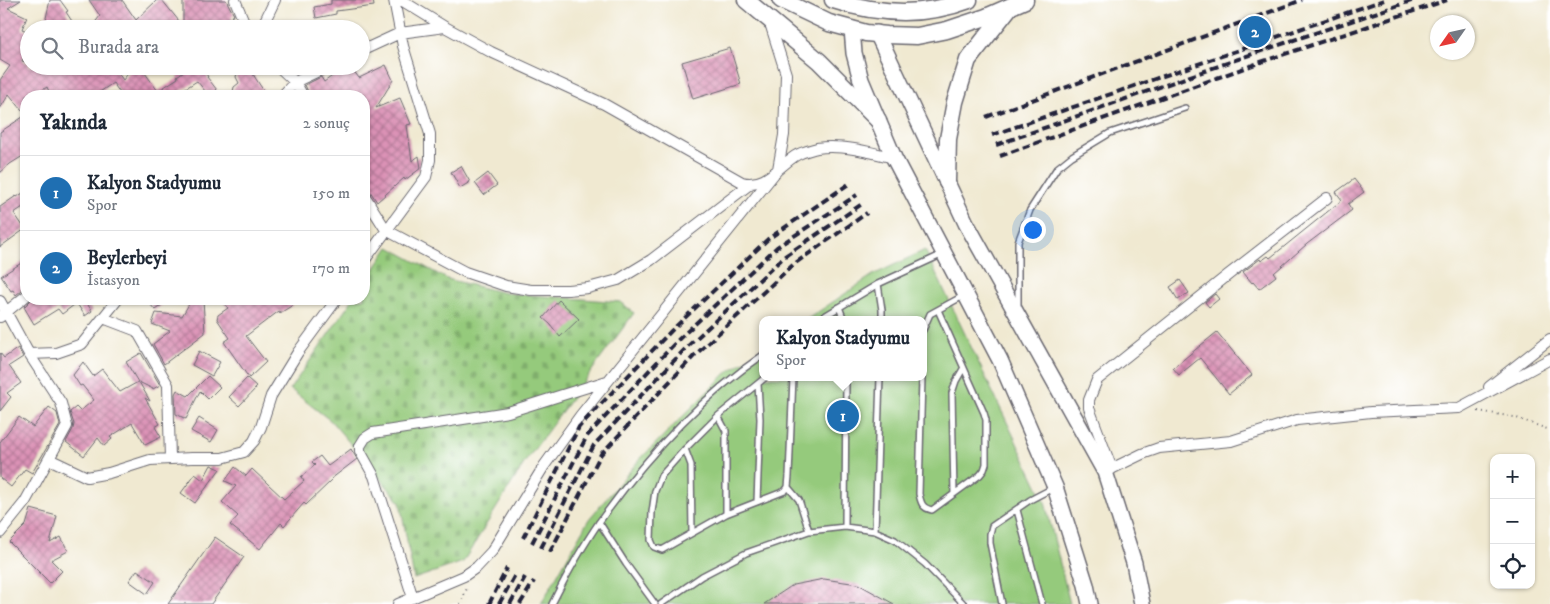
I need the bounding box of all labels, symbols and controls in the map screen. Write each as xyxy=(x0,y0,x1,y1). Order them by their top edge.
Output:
pin: 2 xyxy=(1239,13,1271,51)
north arrow xyxy=(1430,15,1475,60)
search box xyxy=(20,20,370,75)
icon: search xyxy=(38,34,66,62)
text: Burada ara xyxy=(78,36,159,59)
text: Yakında xyxy=(40,110,107,136)
text: 2 sonuç xyxy=(303,113,350,133)
text: Kalyon Stadyumu xyxy=(87,172,221,195)
text: 1 xyxy=(53,183,59,203)
text: 150 m xyxy=(312,183,350,203)
text: Spor xyxy=(87,195,117,215)
your location xyxy=(1020,217,1046,243)
text: Beylerbeyi xyxy=(87,247,167,270)
text: 2 xyxy=(52,258,60,278)
text: 170 m xyxy=(312,258,350,278)
text: İstasyon xyxy=(87,270,140,290)
popup xyxy=(759,316,927,381)
text: Kalyon Stadyumu xyxy=(776,327,910,350)
text: Spor xyxy=(776,350,806,370)
pin: 1 xyxy=(827,397,859,435)
map controls xyxy=(1490,454,1535,589)
button: + xyxy=(1490,454,1535,499)
button: − xyxy=(1490,499,1535,544)
button: locate xyxy=(1490,544,1535,589)

